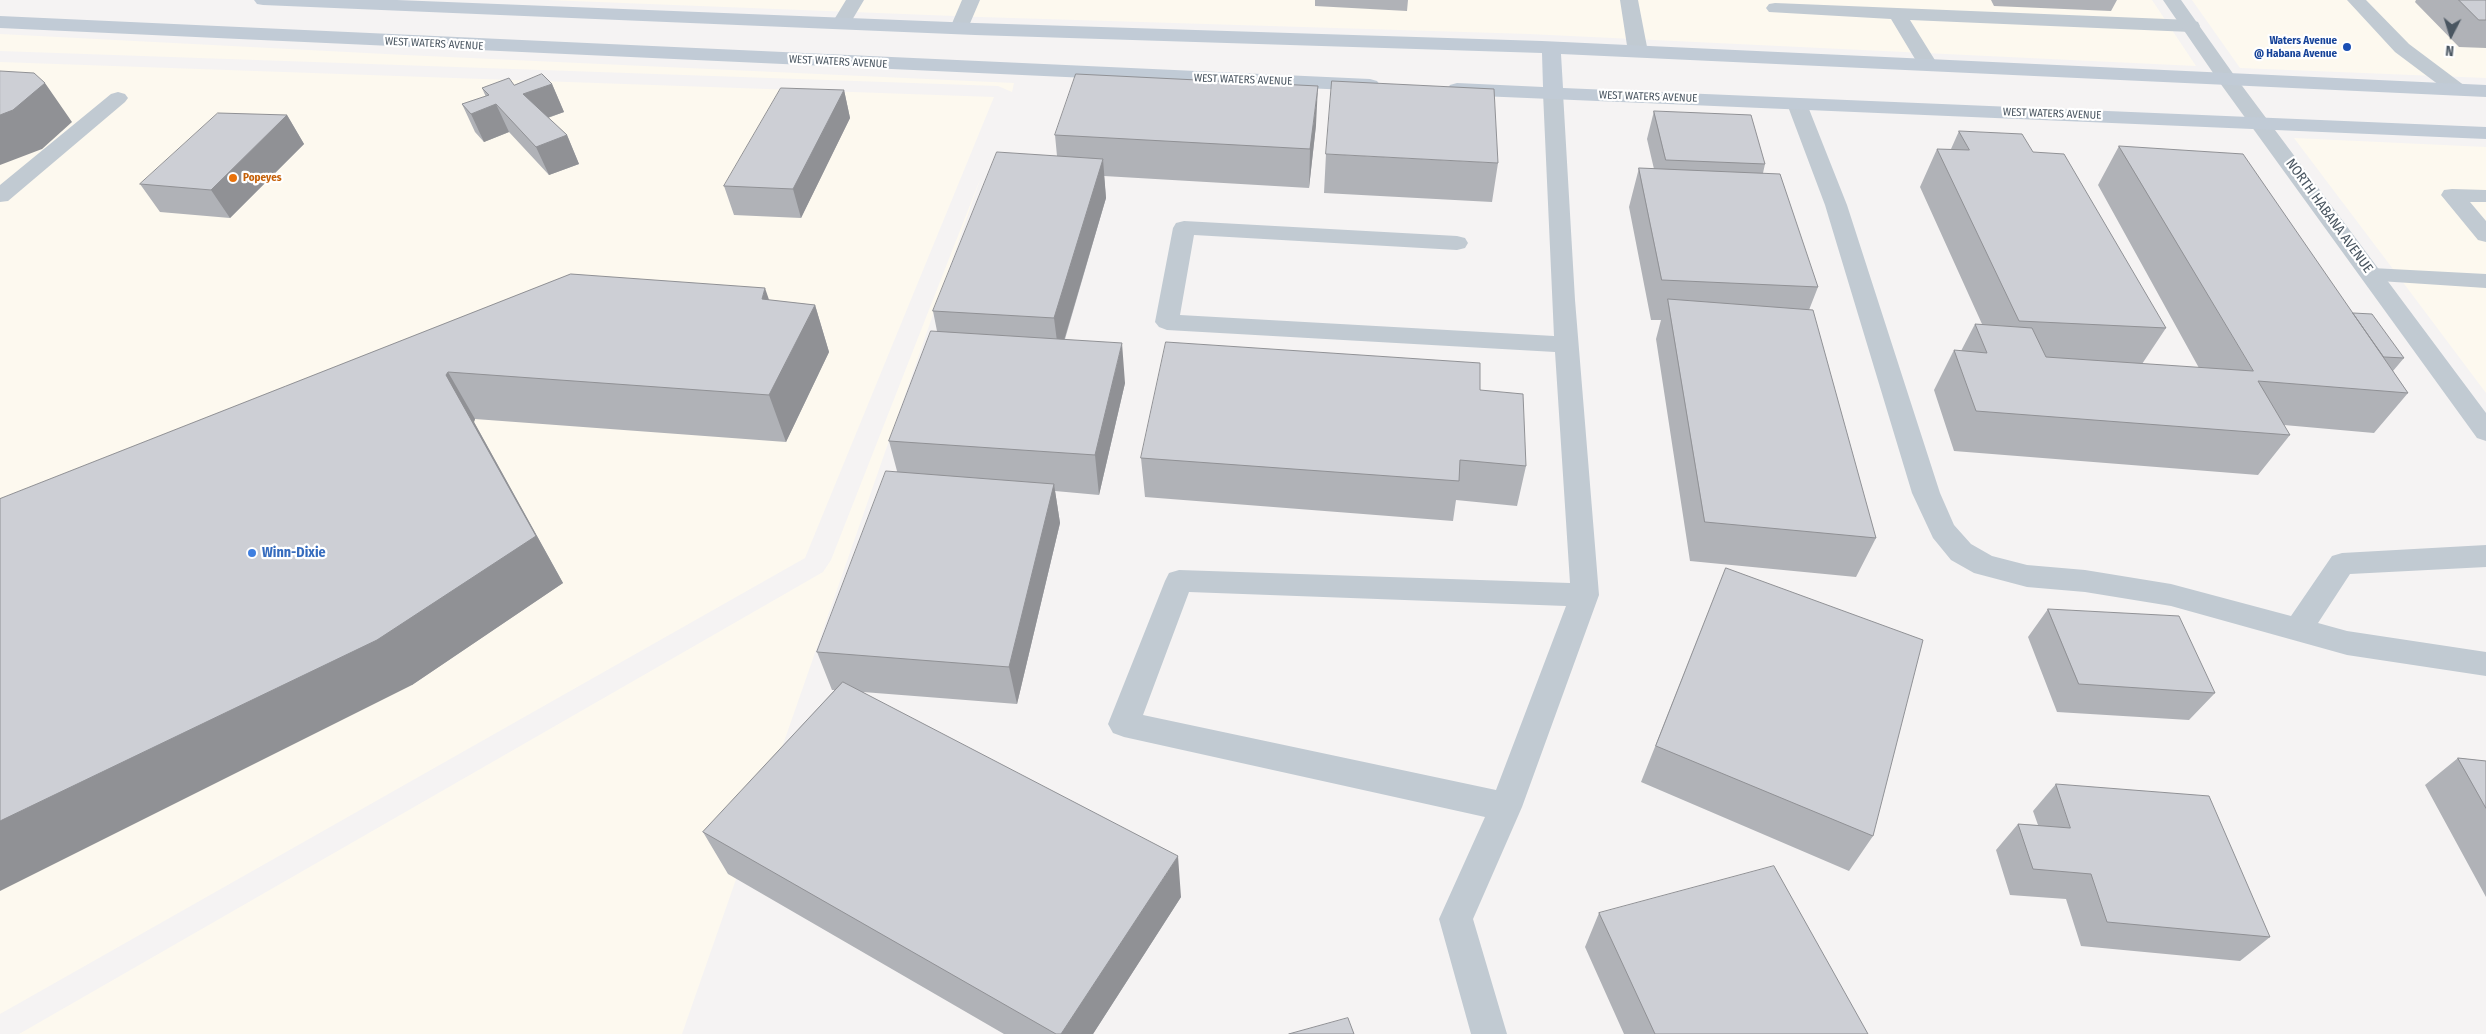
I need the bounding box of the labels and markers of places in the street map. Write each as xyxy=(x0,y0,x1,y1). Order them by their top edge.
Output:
place label: Waters Avenue @ Habana Avenue xyxy=(2254,34,2337,60)
marker: Waters Avenue @ Habana Avenue xyxy=(2341,41,2353,53)
place label: Popeyes xyxy=(243,171,282,185)
marker: Popeyes xyxy=(227,172,239,184)
place label: Winn-Dixie xyxy=(262,545,326,561)
marker: Winn-Dixie xyxy=(246,547,258,559)

